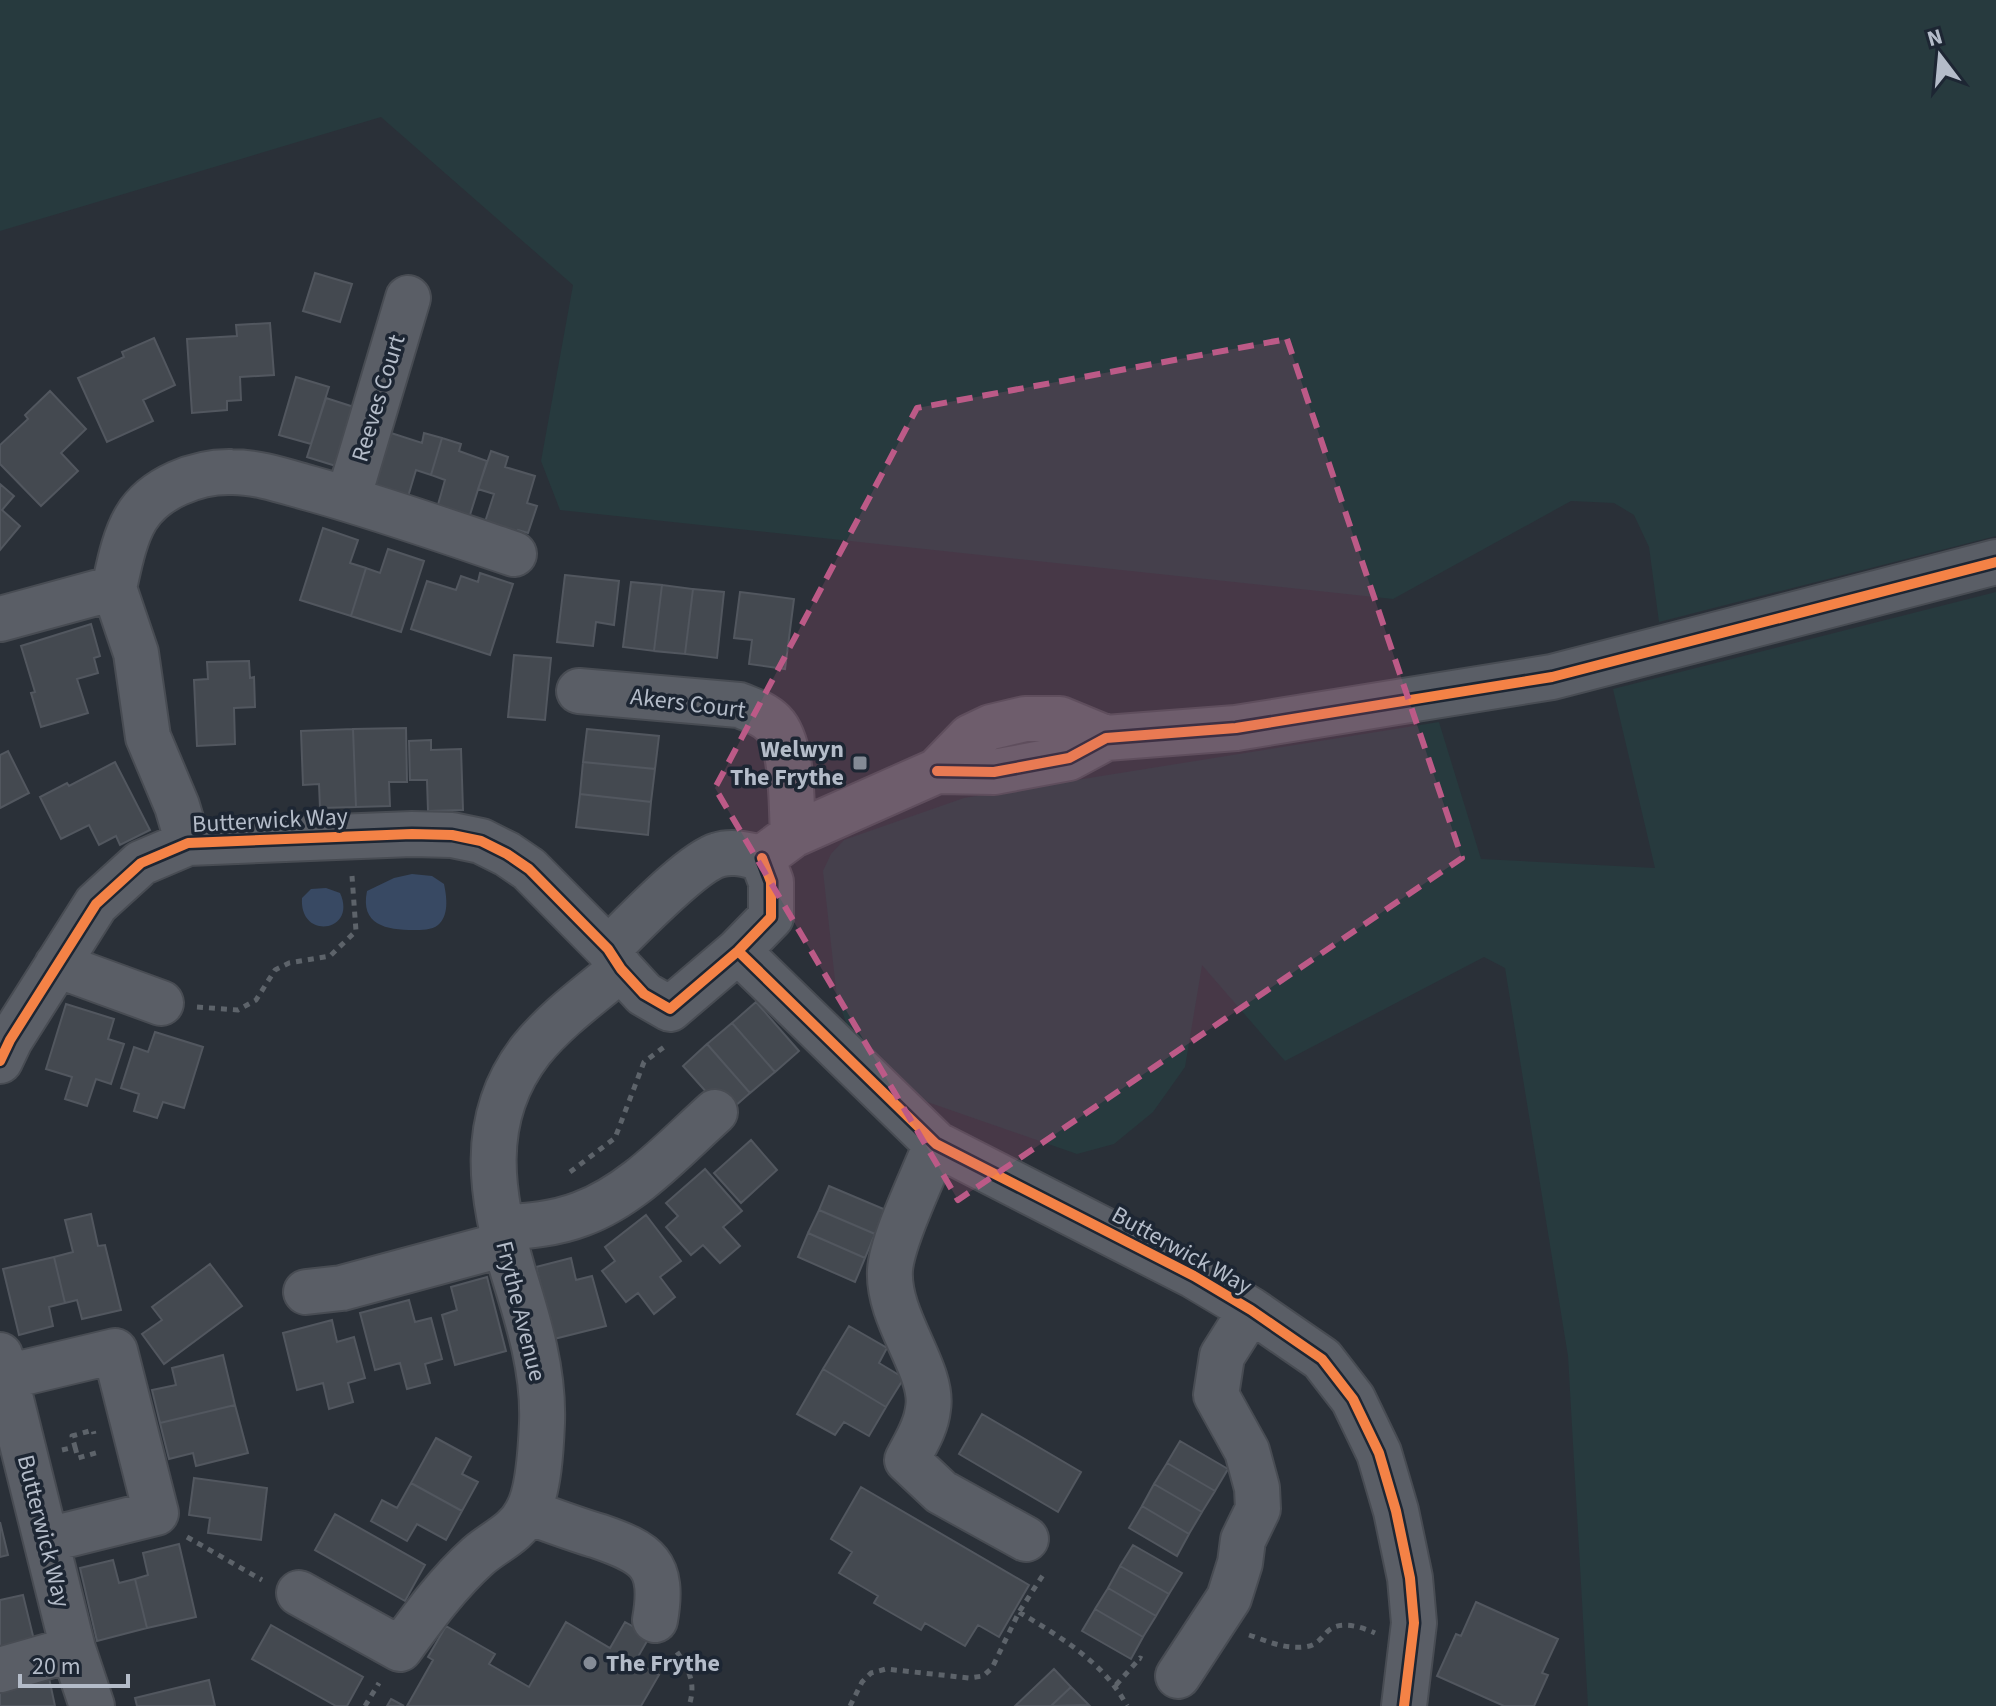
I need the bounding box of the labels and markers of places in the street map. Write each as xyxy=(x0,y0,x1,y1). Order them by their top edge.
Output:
place label: Welwyn The Frythe xyxy=(730,732,844,795)
marker: Welwyn The Frythe xyxy=(851,754,869,772)
place label: The Frythe xyxy=(606,1646,720,1681)
marker: The Frythe xyxy=(581,1654,599,1672)

